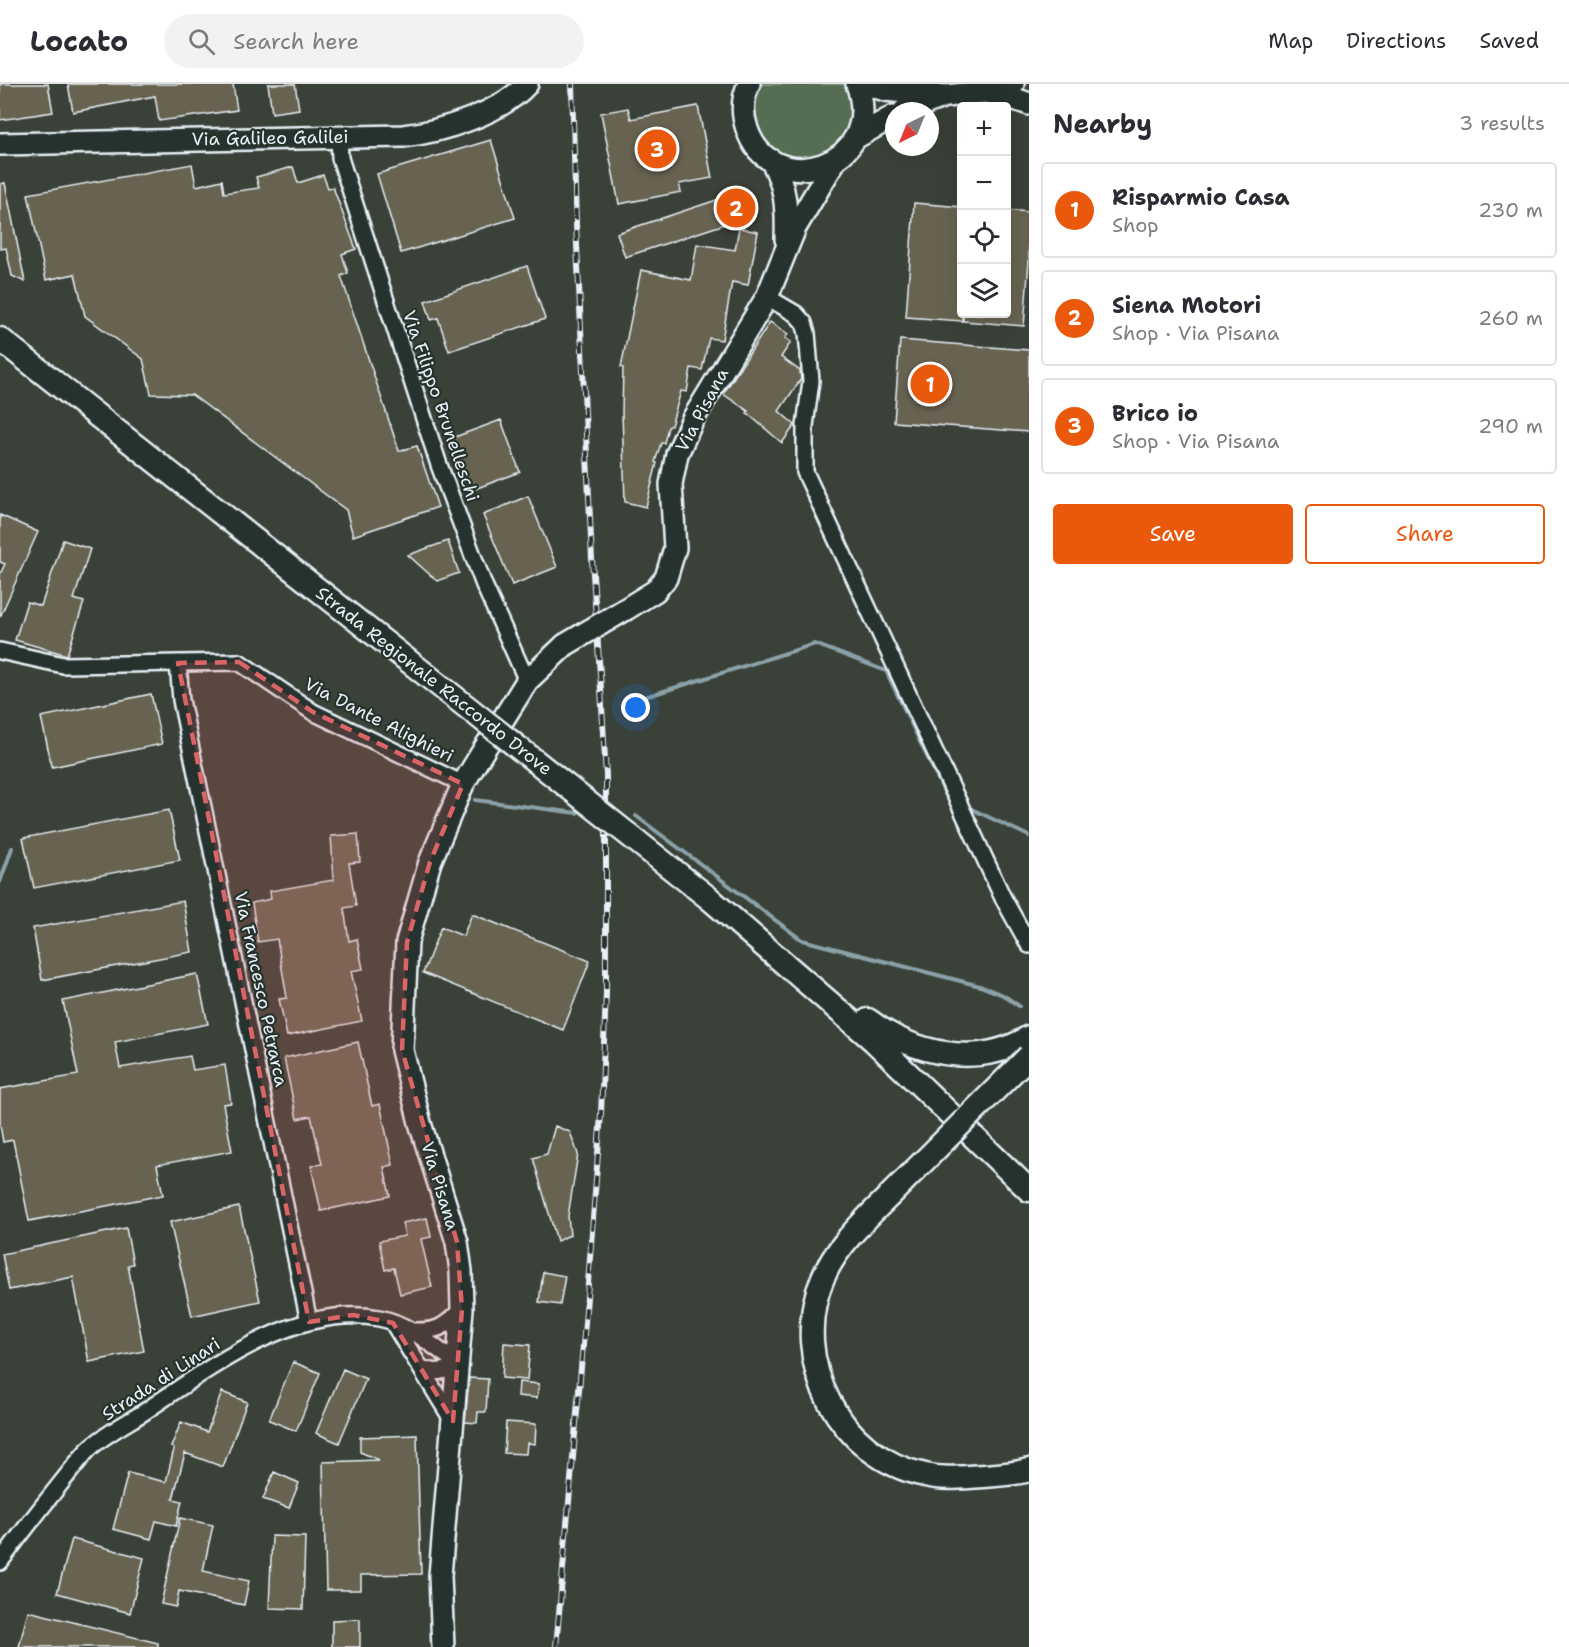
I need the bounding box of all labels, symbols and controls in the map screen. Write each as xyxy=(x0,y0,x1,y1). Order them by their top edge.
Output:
search box xyxy=(164,14,584,68)
text: Locato xyxy=(30,22,128,60)
icon: search xyxy=(185,25,218,58)
text: Search here xyxy=(233,27,359,56)
text: Map xyxy=(1268,27,1313,55)
text: Directions xyxy=(1346,27,1446,55)
text: Saved xyxy=(1479,27,1539,55)
north arrow xyxy=(885,102,939,156)
map controls xyxy=(957,102,1011,318)
button: + xyxy=(957,102,1011,156)
text: Nearby xyxy=(1053,106,1152,141)
text: 3 results xyxy=(1459,110,1545,136)
street label: Via Galileo Galilei xyxy=(191,125,349,151)
pin: 3 xyxy=(638,126,676,172)
button: − xyxy=(957,156,1011,210)
text: Risparmio Casa xyxy=(1112,183,1290,212)
pin: 2 xyxy=(716,186,756,230)
text: 1 xyxy=(1070,197,1079,223)
text: 230 m xyxy=(1478,197,1543,223)
button: locate xyxy=(957,210,1011,264)
text: Shop xyxy=(1112,212,1159,238)
button: layers xyxy=(957,264,1011,318)
text: Siena Motori xyxy=(1112,291,1261,320)
text: 2 xyxy=(1068,305,1082,331)
text: 260 m xyxy=(1478,305,1543,331)
street label: Via Filippo Brunelleschi xyxy=(397,307,485,505)
text: Shop · Via Pisana xyxy=(1112,320,1279,346)
pin: 1 xyxy=(910,362,950,406)
street label: Via Pisana xyxy=(670,364,734,456)
text: Brico io xyxy=(1112,399,1198,428)
text: 3 xyxy=(1068,413,1082,439)
text: 290 m xyxy=(1478,413,1543,439)
text: Shop · Via Pisana xyxy=(1112,428,1279,454)
button: Save xyxy=(1053,504,1293,564)
button: Share xyxy=(1305,504,1545,564)
street label: Strada Regionale Raccordo Drove xyxy=(311,581,557,781)
street label: Via Dante Alighieri xyxy=(300,672,458,768)
your location xyxy=(621,693,650,722)
street label: Via Francesco Petrarca xyxy=(229,889,293,1089)
street label: Via Pisana xyxy=(415,1139,465,1233)
street label: Strada di Linari xyxy=(97,1332,225,1426)

